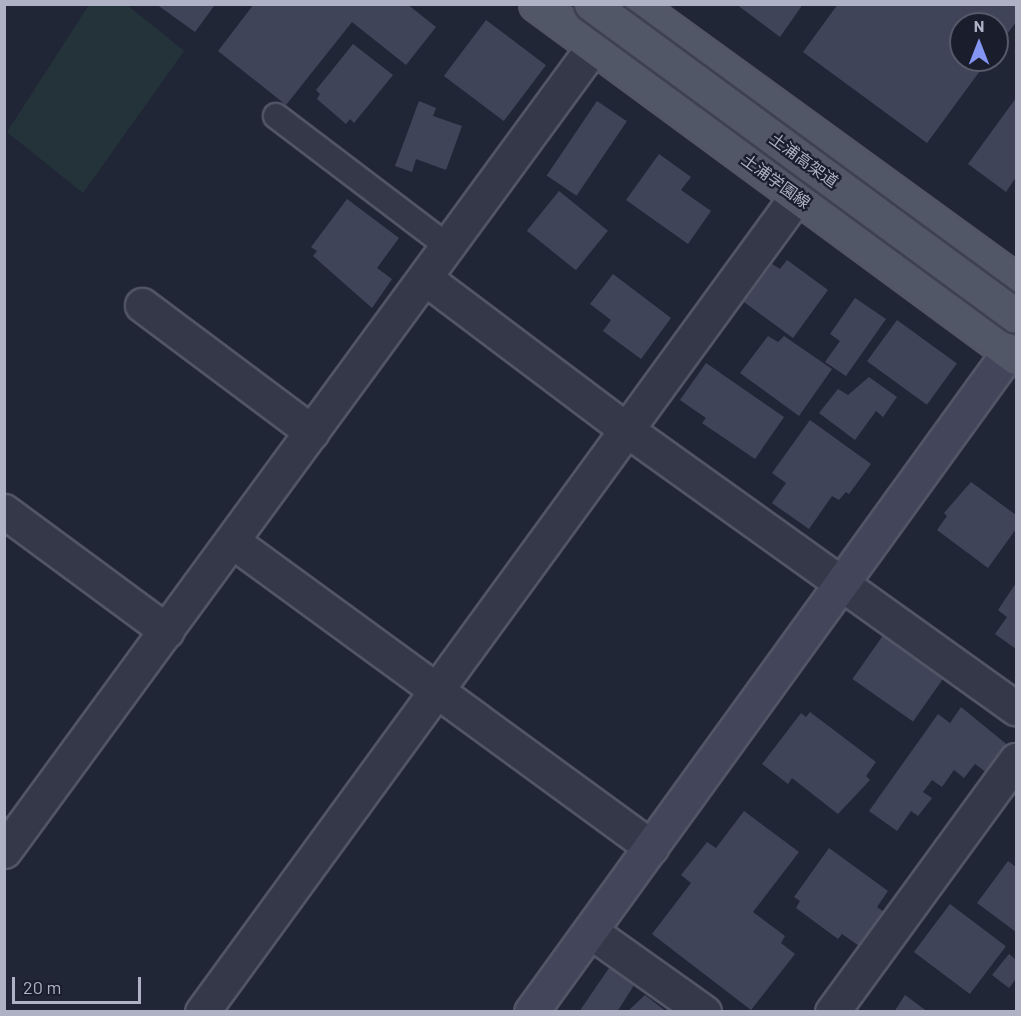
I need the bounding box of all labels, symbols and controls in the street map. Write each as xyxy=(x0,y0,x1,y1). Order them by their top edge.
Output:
north arrow xyxy=(949,12,1009,72)
text: N xyxy=(974,16,984,35)
street label: 土浦高架道 xyxy=(766,129,842,191)
street label: 土浦学園線 xyxy=(738,150,814,212)
scale bar xyxy=(15,965,144,1003)
text: 20 m xyxy=(23,976,61,998)

